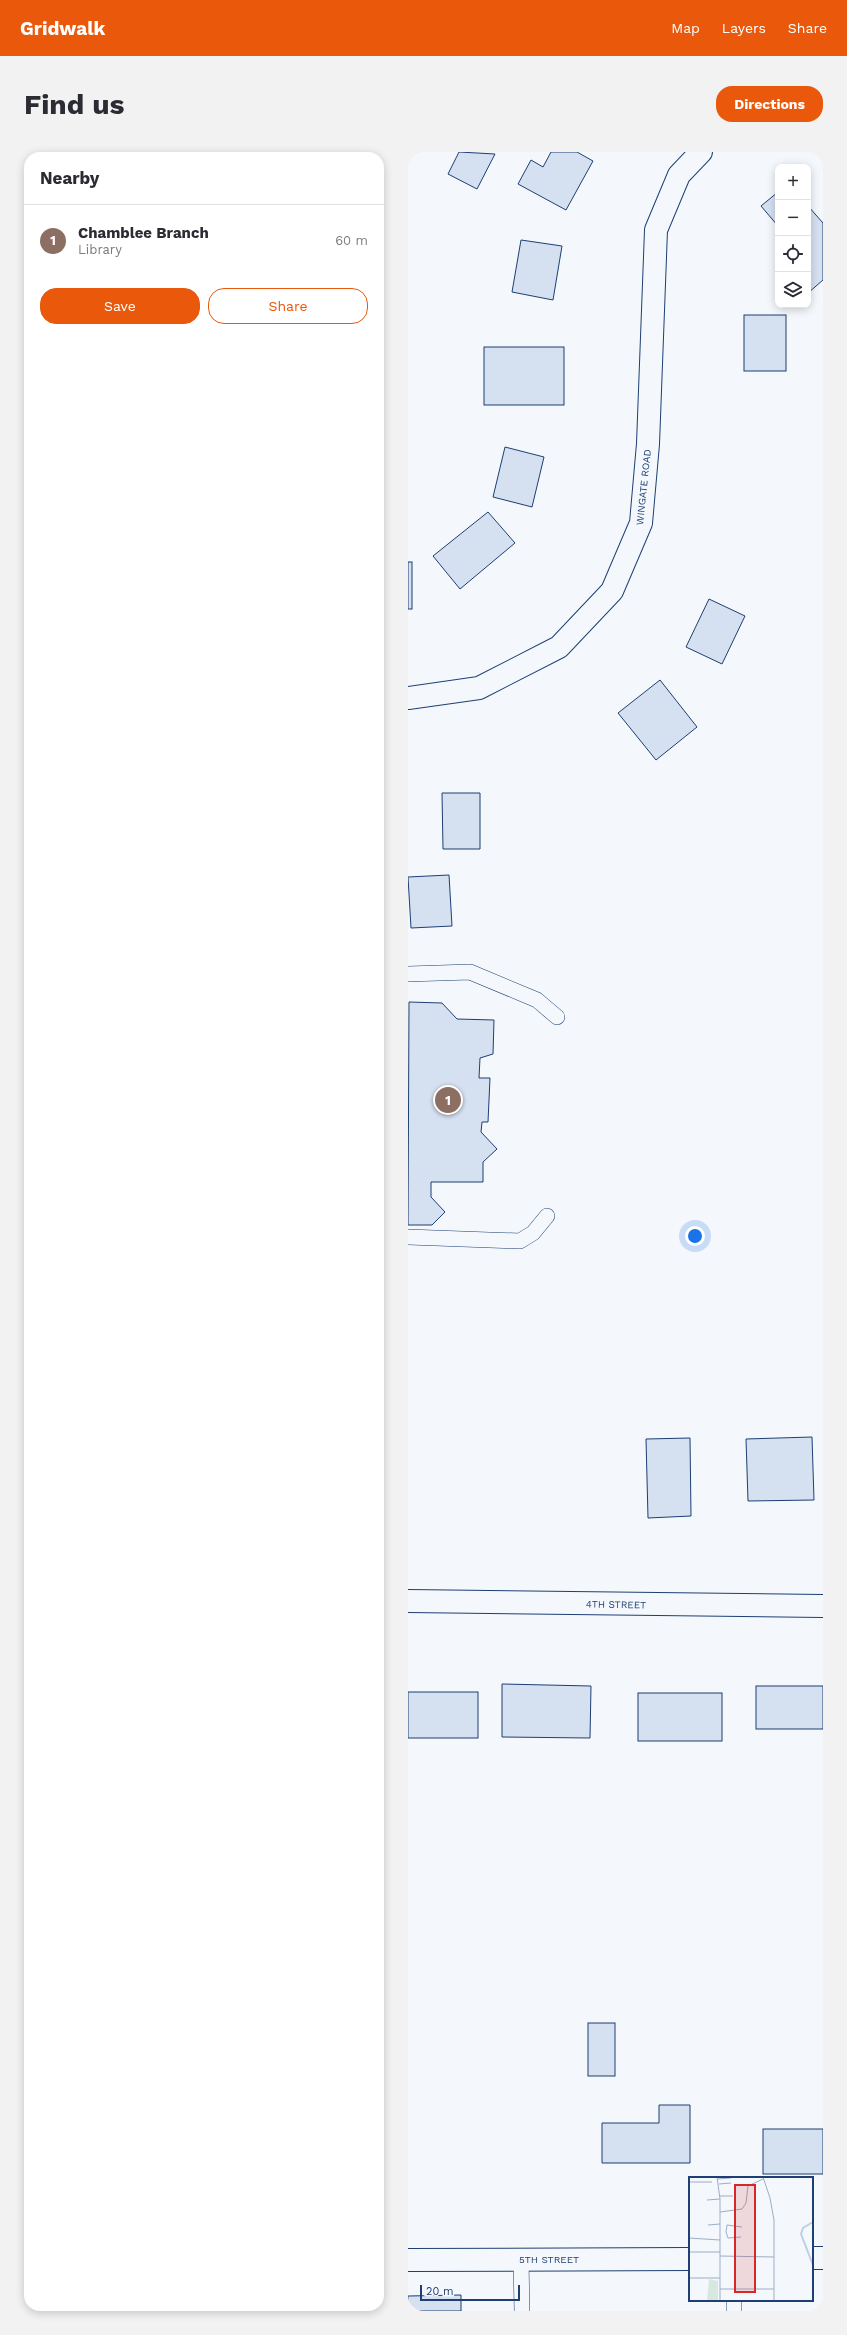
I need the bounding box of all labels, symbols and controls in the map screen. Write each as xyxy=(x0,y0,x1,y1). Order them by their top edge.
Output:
text: Gridwalk xyxy=(20,17,105,40)
text: Map xyxy=(671,20,700,36)
text: Layers xyxy=(722,20,766,36)
text: Share xyxy=(788,20,827,36)
button: Directions xyxy=(716,86,823,122)
text: Find us xyxy=(24,88,124,121)
map controls xyxy=(775,164,811,308)
button: + xyxy=(775,164,811,200)
text: Nearby xyxy=(40,168,99,188)
button: − xyxy=(775,200,811,236)
text: Chamblee Branch xyxy=(78,224,209,242)
text: 1 xyxy=(50,233,56,248)
text: 60 m xyxy=(335,233,368,248)
button: locate xyxy=(775,236,811,272)
text: Library xyxy=(78,242,122,257)
button: layers xyxy=(775,272,811,308)
button: Save xyxy=(40,288,200,324)
button: Share xyxy=(208,288,368,324)
street label: WINGATE ROAD xyxy=(634,449,653,526)
pin: 1 xyxy=(435,1085,461,1115)
your location xyxy=(685,1226,705,1246)
street label: 4TH STREET xyxy=(586,1598,646,1611)
inset map xyxy=(689,2177,813,2301)
street label: 5TH STREET xyxy=(519,2254,579,2265)
scale bar xyxy=(420,2283,520,2302)
text: 20 m xyxy=(426,2285,454,2298)

